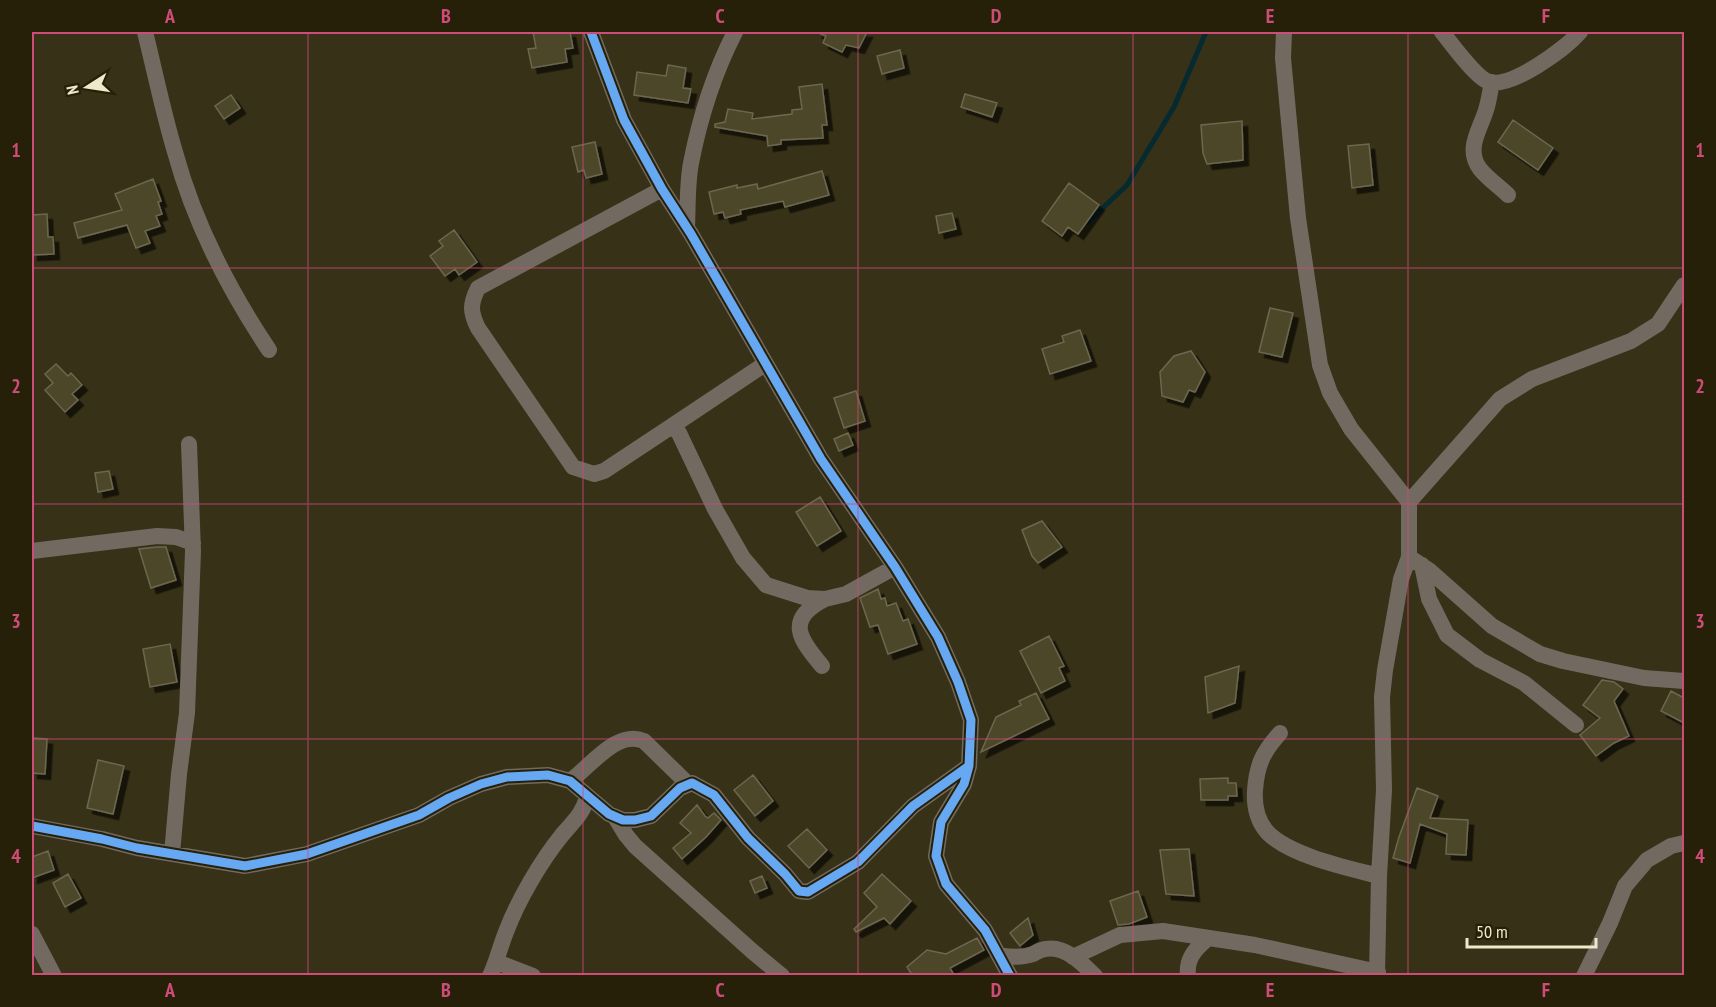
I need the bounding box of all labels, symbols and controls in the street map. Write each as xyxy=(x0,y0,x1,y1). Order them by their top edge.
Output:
text: A xyxy=(164,3,176,29)
text: B xyxy=(441,3,451,29)
text: C xyxy=(715,3,725,29)
text: D xyxy=(991,3,1002,29)
text: E xyxy=(1266,3,1274,29)
text: F xyxy=(1542,3,1550,29)
north arrow xyxy=(57,57,117,117)
text: N xyxy=(62,84,83,96)
text: 1 xyxy=(11,137,21,163)
text: 1 xyxy=(1695,137,1705,163)
text: 2 xyxy=(11,373,21,399)
text: 2 xyxy=(1695,373,1705,399)
text: 3 xyxy=(11,608,21,634)
text: 3 xyxy=(1695,608,1705,634)
text: 4 xyxy=(11,843,21,869)
text: 4 xyxy=(1695,843,1705,869)
scale bar xyxy=(1467,911,1596,949)
text: 50 m xyxy=(1476,920,1508,943)
text: A xyxy=(164,977,176,1003)
text: B xyxy=(441,977,451,1003)
text: C xyxy=(715,977,725,1003)
text: D xyxy=(991,977,1002,1003)
text: E xyxy=(1266,977,1274,1003)
text: F xyxy=(1542,977,1550,1003)

